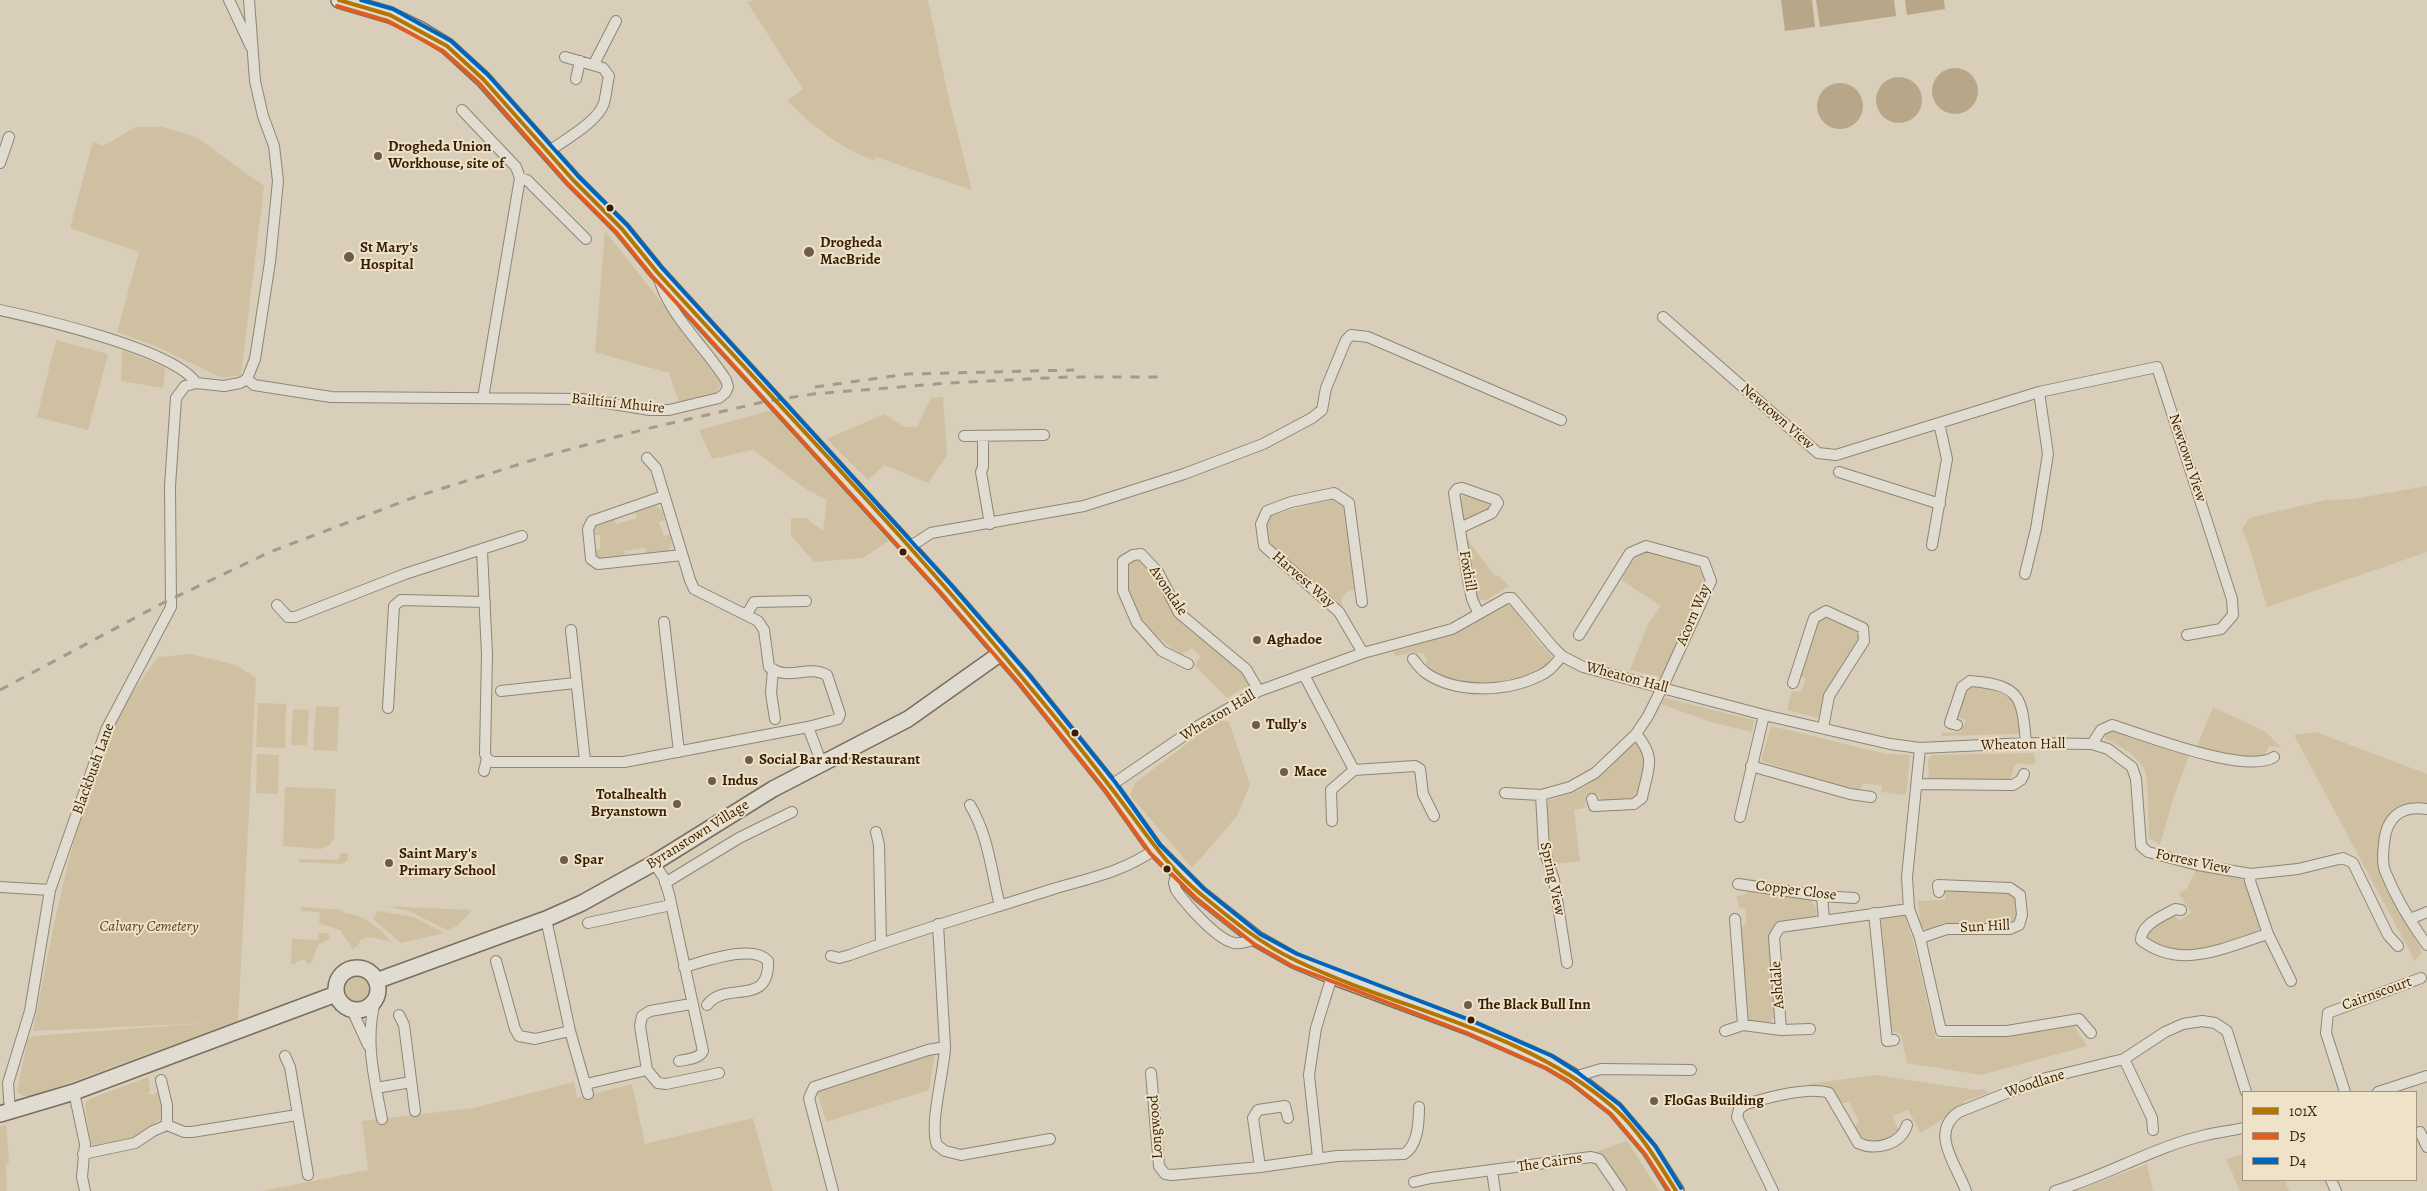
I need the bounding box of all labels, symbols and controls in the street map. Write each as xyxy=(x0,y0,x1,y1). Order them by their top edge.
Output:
place label: Drogheda Union Workhouse, site of xyxy=(388,138,504,173)
marker: Drogheda Union Workhouse, site of xyxy=(372,150,384,162)
unlabelled marker xyxy=(605,203,615,213)
place label: Drogheda MacBride xyxy=(820,234,882,269)
place label: St Mary's Hospital xyxy=(360,239,418,274)
marker: Drogheda MacBride xyxy=(802,245,816,259)
marker: St Mary's Hospital xyxy=(342,250,356,264)
street label: Newtown View xyxy=(1736,380,1818,454)
street label: Bailtíní Mhuire xyxy=(570,390,666,418)
street label: Newtown View xyxy=(2164,412,2210,504)
unlabelled marker xyxy=(898,547,908,557)
street label: Harvest Way xyxy=(1268,548,1338,612)
street label: Foxhill xyxy=(1455,549,1479,593)
street label: Avondale xyxy=(1145,563,1191,619)
street label: Acorn Way xyxy=(1673,581,1715,649)
place label: Aghadoe xyxy=(1267,631,1322,649)
marker: Aghadoe xyxy=(1251,634,1263,646)
street label: Wheaton Hall xyxy=(1584,658,1670,698)
street label: Wheaton Hall xyxy=(1177,687,1259,745)
place label: Tully's xyxy=(1266,716,1307,734)
marker: Tully's xyxy=(1250,719,1262,731)
street label: Blackbush Lane xyxy=(69,721,119,817)
unlabelled marker xyxy=(1070,728,1080,738)
street label: Wheaton Hall xyxy=(1981,735,2065,755)
place label: Social Bar and Restaurant xyxy=(759,751,920,769)
marker: Social Bar and Restaurant xyxy=(743,754,755,766)
place label: Mace xyxy=(1294,763,1327,781)
marker: Mace xyxy=(1278,766,1290,778)
place label: Indus xyxy=(722,772,758,790)
marker: Indus xyxy=(706,775,718,787)
place label: Totalhealth Bryanstown xyxy=(591,786,667,821)
street label: Byranstown Village xyxy=(643,796,753,874)
marker: Totalhealth Bryanstown xyxy=(671,798,683,810)
street label: Spring View xyxy=(1535,841,1569,917)
place label: Saint Mary's Primary School xyxy=(399,845,496,880)
street label: Forrest View xyxy=(2154,845,2232,879)
place label: Spar xyxy=(574,851,604,869)
marker: Spar xyxy=(558,854,570,866)
marker: Saint Mary's Primary School xyxy=(383,857,395,869)
unlabelled marker xyxy=(1162,864,1172,874)
street label: Copper Close xyxy=(1755,877,1837,905)
street label: Sun Hill xyxy=(1960,917,2010,937)
park label: Calvary Cemetery xyxy=(100,918,198,936)
street label: Ashdale xyxy=(1767,960,1789,1010)
street label: Cairnscourt xyxy=(2340,973,2414,1015)
place label: The Black Bull Inn xyxy=(1478,996,1591,1014)
marker: The Black Bull Inn xyxy=(1462,999,1474,1011)
unlabelled marker xyxy=(1466,1015,1476,1025)
street label: Woodlane xyxy=(2003,1066,2067,1102)
legend xyxy=(2242,1091,2417,1181)
place label: FloGas Building xyxy=(1664,1092,1764,1110)
street label: Longwood xyxy=(1145,1094,1167,1160)
marker: FloGas Building xyxy=(1648,1095,1660,1107)
text: 101X xyxy=(2289,1101,2317,1121)
text: D5 xyxy=(2289,1126,2306,1146)
street label: The Cairns xyxy=(1516,1150,1584,1176)
text: D4 xyxy=(2289,1151,2306,1171)

